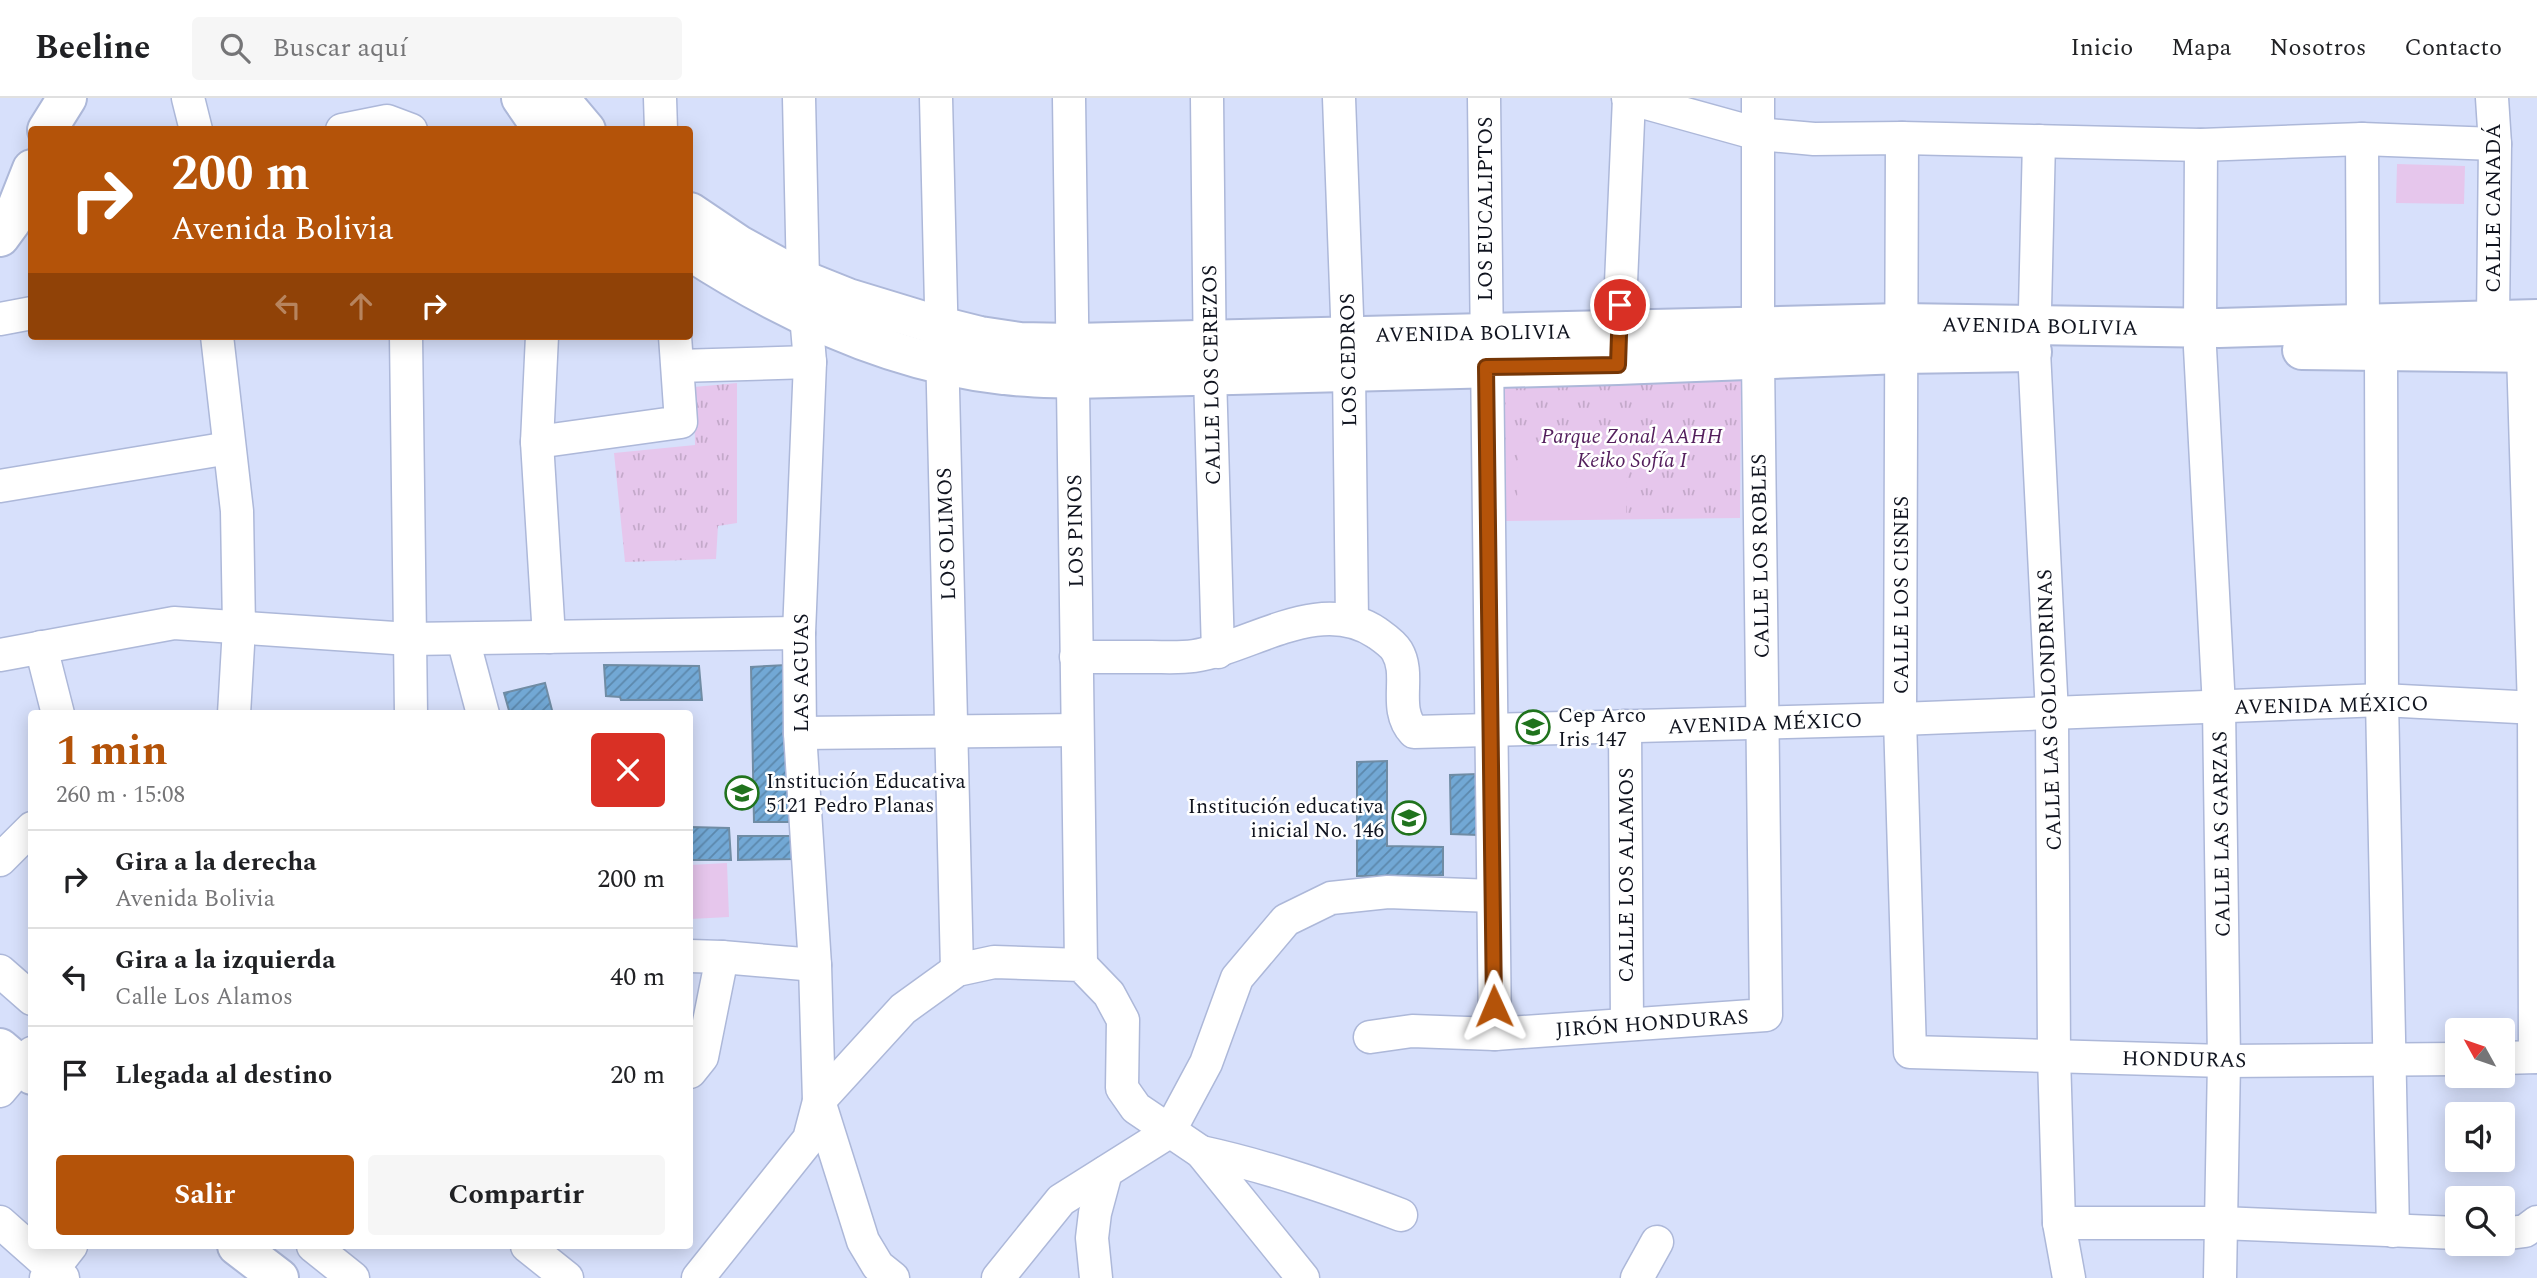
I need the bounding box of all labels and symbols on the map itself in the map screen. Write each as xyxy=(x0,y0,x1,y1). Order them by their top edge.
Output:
street label: LOS EUCALIPTOS xyxy=(1470,117,1502,301)
street label: CALLE CANADÁ xyxy=(2478,123,2510,293)
street label: CALLE LOS CEREZOS xyxy=(1194,265,1230,485)
pin xyxy=(1590,275,1650,335)
street label: LOS CEDROS xyxy=(1332,293,1366,427)
street label: AVENIDA BOLIVIA xyxy=(1942,309,2139,345)
street label: AVENIDA BOLIVIA xyxy=(1375,316,1572,352)
park label: Parque Zonal AAHH Keiko Sofía I xyxy=(1541,421,1724,477)
street label: CALLE LOS ROBLES xyxy=(1743,453,1779,659)
street label: LOS OLIMOS xyxy=(929,467,965,601)
street label: LOS PINOS xyxy=(1059,474,1093,588)
street label: CALLE LOS CISNES xyxy=(1886,496,1918,694)
street label: CALLE LAS GOLONDRINAS xyxy=(2029,569,2071,851)
street label: LAS AGUAS xyxy=(786,613,818,733)
street label: AVENIDA MÉXICO xyxy=(2234,688,2429,724)
place label: Cep Arco Iris 147 xyxy=(1558,700,1646,756)
street label: AVENIDA MÉXICO xyxy=(1667,705,1863,743)
school or university icon: Cep Arco Iris 147 xyxy=(1514,708,1552,746)
street label: CALLE LAS GARZAS xyxy=(2204,731,2240,937)
place label: Institución Educativa 5121 Pedro Planas xyxy=(766,766,967,822)
street label: CALLE LOS ALAMOS xyxy=(1611,768,1643,982)
school or university icon: Institución Educativa 5121 Pedro Planas xyxy=(723,774,761,812)
place label: Institución educativa inicial No. 146 xyxy=(1188,791,1385,847)
school or university icon: Institución educativa inicial No. 146 xyxy=(1390,799,1428,837)
position arrow xyxy=(1457,969,1531,1043)
street label: JIRÓN HONDURAS xyxy=(1554,1001,1750,1047)
north arrow xyxy=(2445,1018,2515,1088)
street label: HONDURAS xyxy=(2122,1043,2246,1077)

